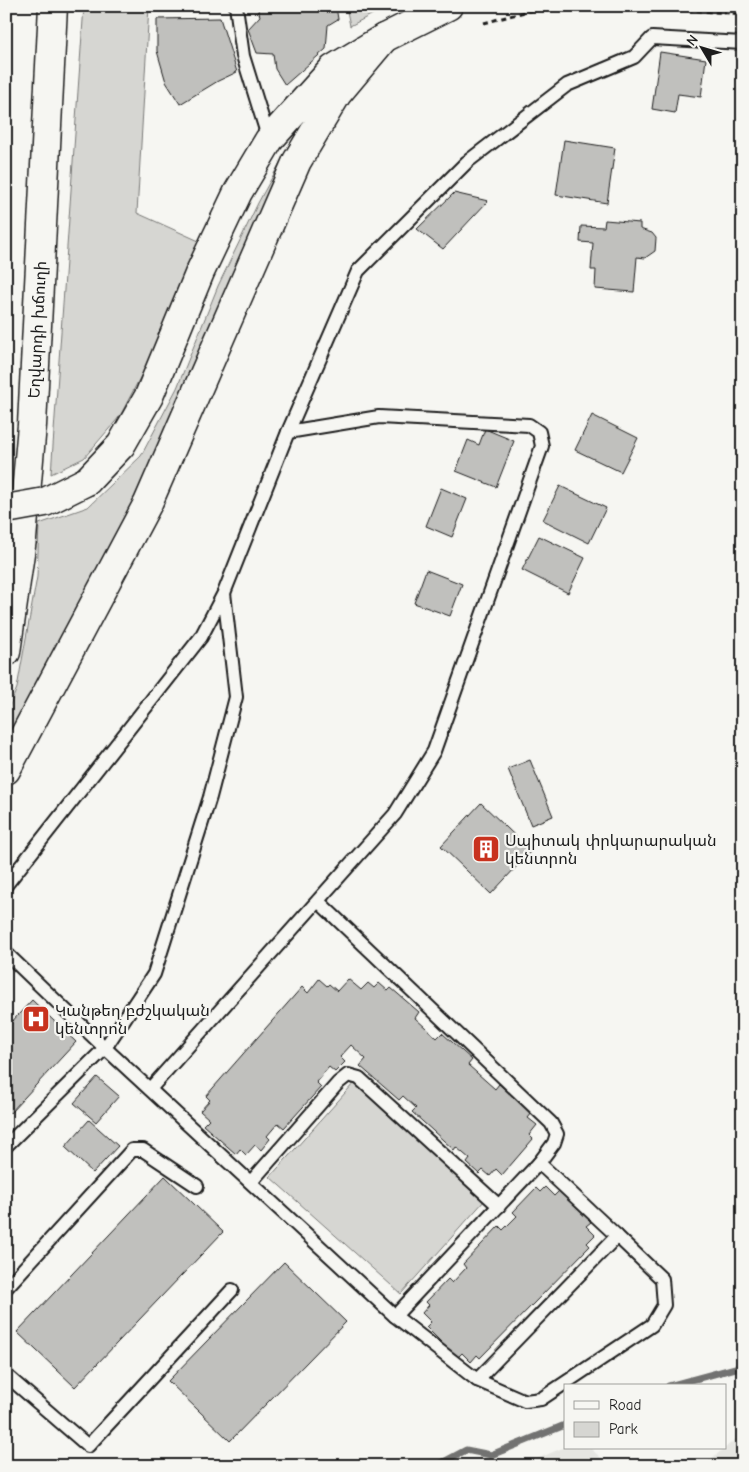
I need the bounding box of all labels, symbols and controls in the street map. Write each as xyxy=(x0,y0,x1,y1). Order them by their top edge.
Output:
north arrow xyxy=(676,22,726,72)
text: N xyxy=(683,31,702,49)
street label: Եղվարդի խճուղի xyxy=(25,260,50,399)
place label: Սպիտակ փրկարարական կենտրոն xyxy=(505,832,717,868)
building icon: Սպիտակ փրկարարական կենտրոն xyxy=(471,834,501,864)
place label: Կանթեղ բժշկական կենտրոն xyxy=(55,1002,210,1038)
hospital icon: Կանթեղ բժշկական կենտրոն xyxy=(21,1004,51,1034)
legend xyxy=(564,1384,726,1450)
text: Road xyxy=(609,1396,641,1414)
text: Park xyxy=(609,1420,638,1438)

